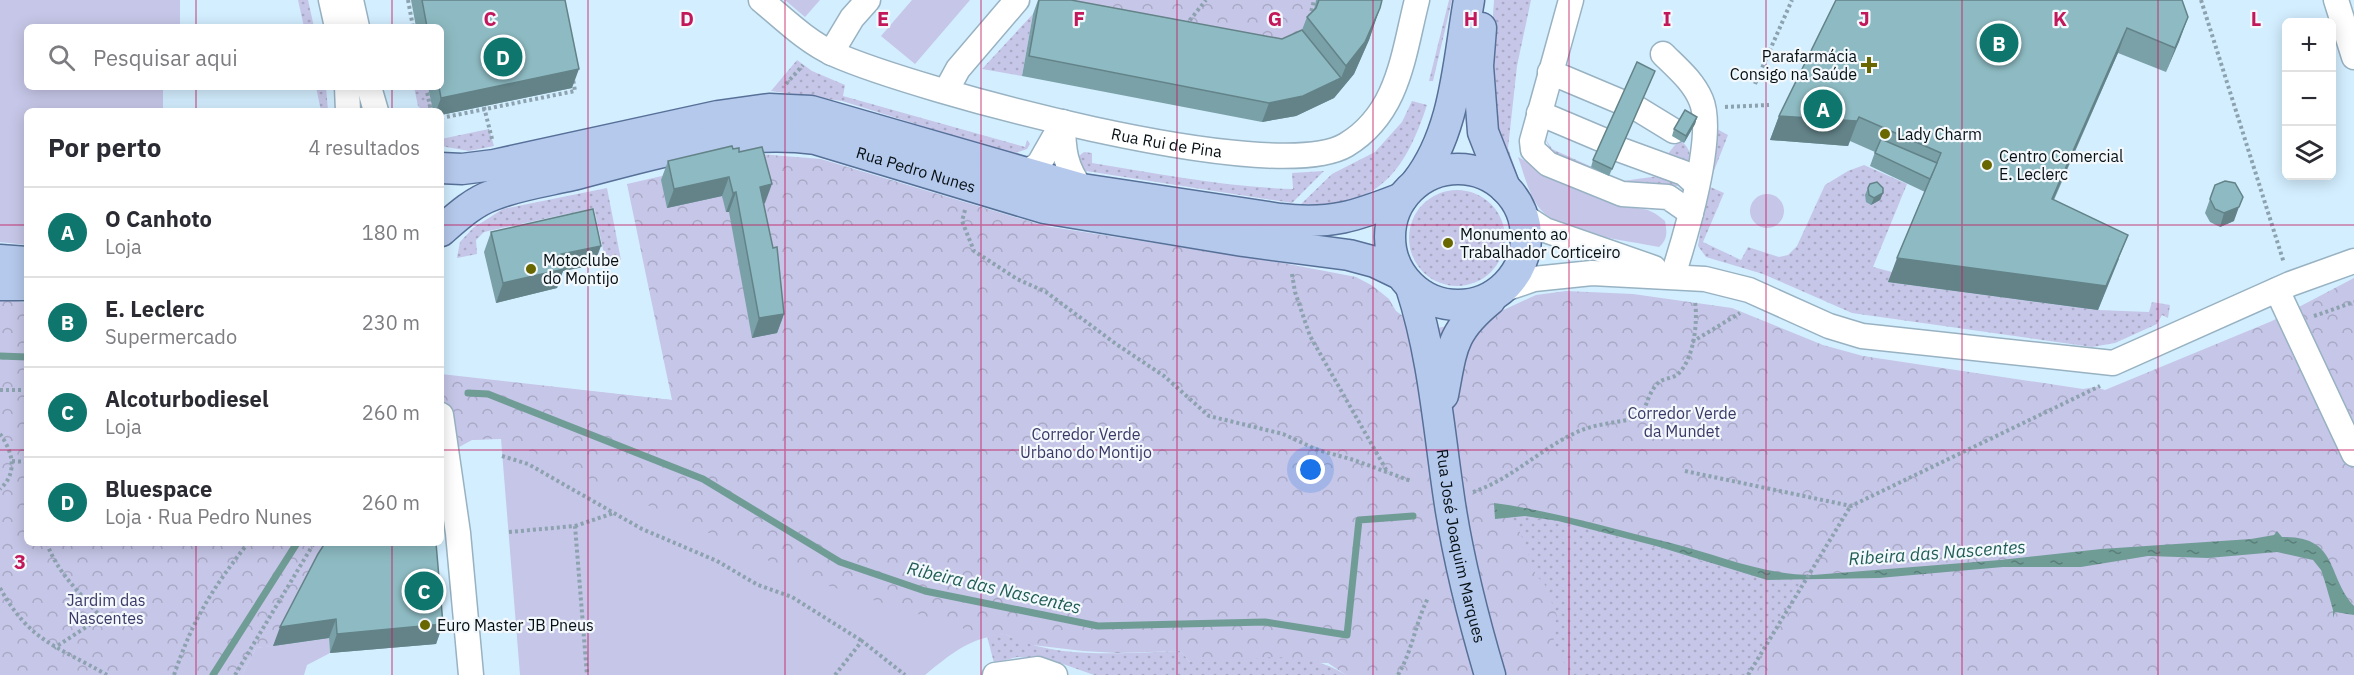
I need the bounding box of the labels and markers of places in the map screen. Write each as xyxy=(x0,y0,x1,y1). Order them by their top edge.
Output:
pin: B xyxy=(1980,20,2018,66)
pin: D xyxy=(484,34,522,80)
place label: Parafarmácia Consigo na Saúde xyxy=(1730,46,1857,84)
marker: Parafarmácia Consigo na Saúde xyxy=(1862,58,1876,72)
pin: A xyxy=(1804,86,1842,132)
place label: Lady Charm xyxy=(1897,124,1982,144)
marker: Lady Charm xyxy=(1878,127,1892,141)
place label: Centro Comercial E. Leclerc xyxy=(1999,146,2123,184)
marker: Centro Comercial E. Leclerc xyxy=(1980,158,1994,172)
place label: Monumento ao Trabalhador Corticeiro xyxy=(1460,224,1620,262)
marker: Monumento ao Trabalhador Corticeiro xyxy=(1441,236,1455,250)
place label: Motoclube do Montijo xyxy=(543,250,619,288)
marker: Motoclube do Montijo xyxy=(524,262,538,276)
pin: C xyxy=(404,568,444,614)
place label: Euro Master JB Pneus xyxy=(437,615,594,635)
marker: Euro Master JB Pneus xyxy=(418,618,432,632)

